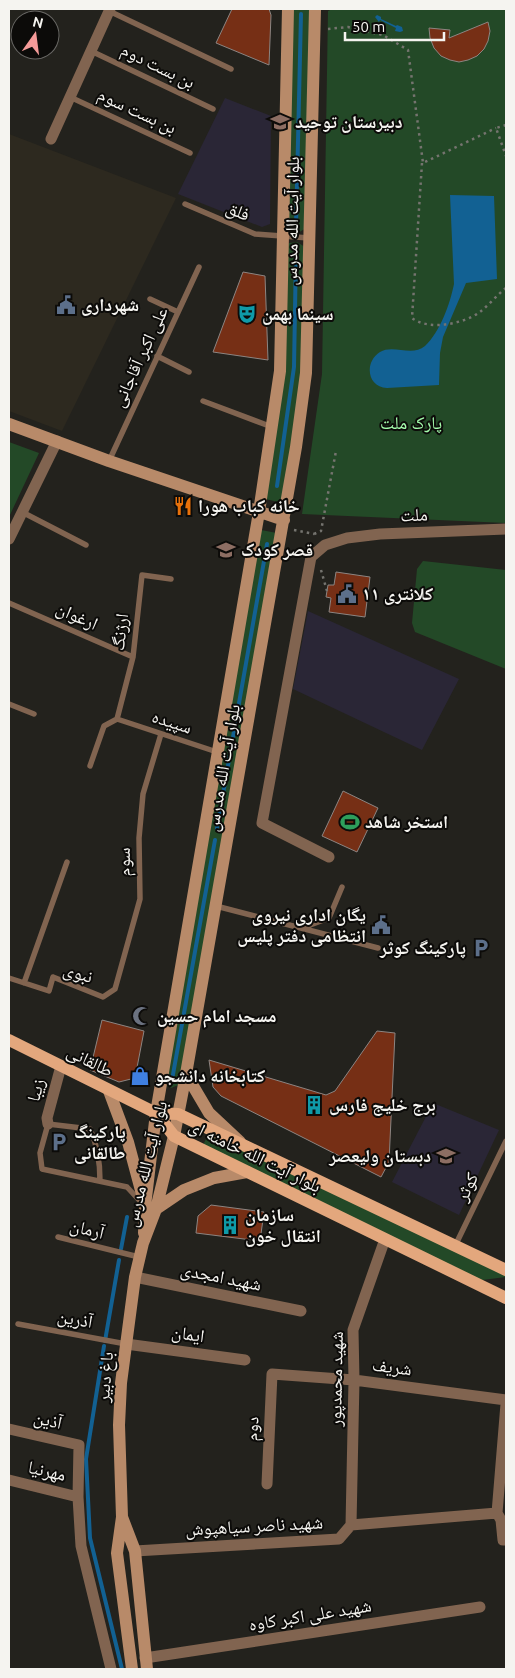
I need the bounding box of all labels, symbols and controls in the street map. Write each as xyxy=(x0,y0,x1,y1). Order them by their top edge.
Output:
north arrow xyxy=(10,10,60,60)
scale bar xyxy=(345,10,444,42)
text: N xyxy=(31,13,45,31)
text: 50 m xyxy=(352,18,385,35)
street label: بن بست دوم xyxy=(117,39,199,94)
street label: بن بست سوم xyxy=(94,83,180,140)
school or university icon: دبیرستان توحید xyxy=(269,111,291,133)
place label: دبیرستان توحید xyxy=(295,111,403,133)
street label: بلوار آیت الله مدرس xyxy=(280,156,304,286)
street label: فلق xyxy=(223,196,253,226)
public building icon: شهرداری xyxy=(55,294,77,316)
place label: شهرداری xyxy=(81,294,139,316)
street label: علی اکبر آقاجانی xyxy=(107,303,173,411)
theatre icon: سینما بهمن xyxy=(236,303,258,325)
place label: سینما بهمن xyxy=(262,303,334,325)
park label: پارک ملت xyxy=(380,412,442,434)
restaurant icon: خانه کباب هورا xyxy=(172,495,194,517)
place label: خانه کباب هورا xyxy=(198,495,300,517)
street label: ملت xyxy=(400,504,428,524)
school or university icon: قصر کودک xyxy=(215,539,237,561)
place label: قصر کودک xyxy=(241,539,313,560)
public building icon: کلانتری ۱۱ xyxy=(336,583,358,605)
place label: کلانتری ۱۱ xyxy=(362,583,433,605)
street label: ارغوان xyxy=(53,597,101,635)
street label: ارژنگ xyxy=(107,612,132,652)
street label: بلوار آیت الله مدرس xyxy=(201,702,245,833)
street label: سپیده xyxy=(149,705,195,739)
sports icon: استخر شاهد xyxy=(339,811,361,833)
place label: استخر شاهد xyxy=(365,811,448,832)
street label: سوم xyxy=(113,847,136,877)
place label: یگان اداری نیروی انتظامی دفتر پلیس xyxy=(237,904,366,947)
public building icon: یگان اداری نیروی انتظامی دفتر پلیس xyxy=(370,914,392,936)
place label: پارکینگ کوثر xyxy=(379,937,466,959)
parking icon: پارکینگ کوثر xyxy=(470,937,492,959)
street label: نبوی xyxy=(61,958,95,988)
mosque icon: مسجد امام حسین xyxy=(131,1005,153,1027)
place label: مسجد امام حسین xyxy=(157,1005,276,1028)
street label: طالقانی xyxy=(63,1040,117,1082)
shop icon: کتابخانه دانشجو xyxy=(129,1065,151,1087)
place label: کتابخانه دانشجو xyxy=(155,1065,265,1087)
street label: زیبا xyxy=(22,1076,49,1104)
building icon: برج خلیج فارس xyxy=(303,1094,325,1116)
place label: برج خلیج فارس xyxy=(329,1094,436,1117)
street label: بلوار آیت الله مدرس xyxy=(120,1099,172,1229)
street label: بلوار آیت الله خامنه ای xyxy=(185,1114,325,1198)
place label: پارکینگ طالقانی xyxy=(74,1121,126,1164)
parking icon: پارکینگ طالقانی xyxy=(48,1131,70,1153)
place label: دبستان ولیعصر xyxy=(328,1145,431,1167)
school or university icon: دبستان ولیعصر xyxy=(435,1145,457,1167)
street label: کوثر xyxy=(450,1169,483,1205)
place label: سازمان انتقال خون xyxy=(245,1204,321,1247)
street label: آرمان xyxy=(68,1214,107,1244)
building icon: سازمان انتقال خون xyxy=(219,1214,241,1236)
street label: شهید امجدی xyxy=(179,1258,263,1296)
street label: آذرین xyxy=(56,1305,95,1333)
street label: ایمان xyxy=(170,1321,206,1347)
street label: شهید محمدپور xyxy=(324,1331,348,1428)
street label: باغ دبیر xyxy=(92,1351,118,1404)
street label: شریف xyxy=(371,1354,413,1380)
street label: آذین xyxy=(32,1406,65,1434)
street label: دوم xyxy=(241,1416,264,1442)
street label: مهرنیا xyxy=(26,1456,68,1485)
street label: شهید ناصر سیاهپوش xyxy=(184,1511,324,1541)
street label: شهید علی اکبر کاوه xyxy=(247,1594,373,1636)

